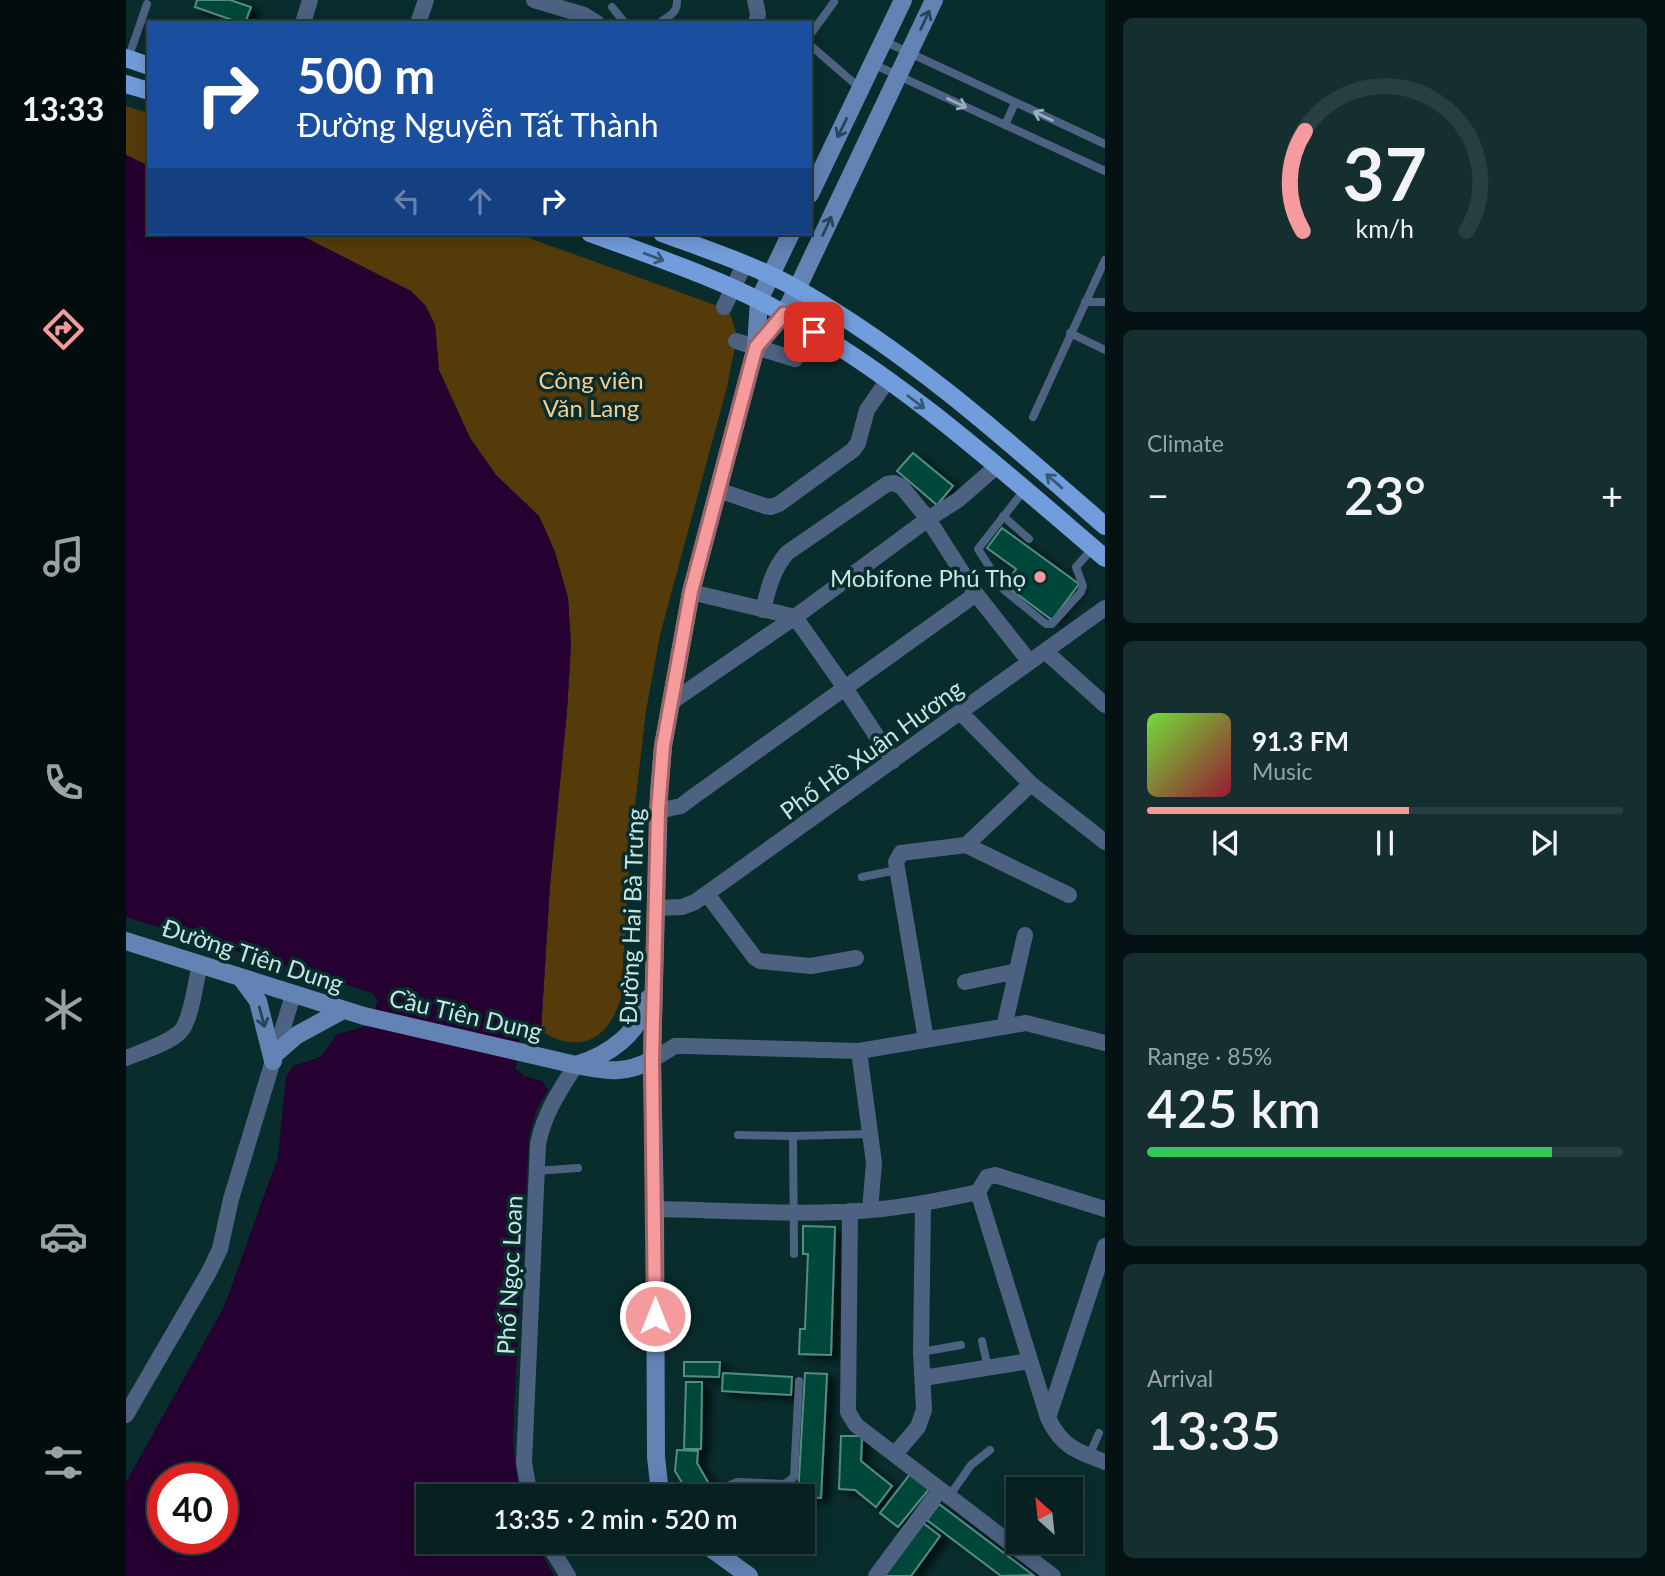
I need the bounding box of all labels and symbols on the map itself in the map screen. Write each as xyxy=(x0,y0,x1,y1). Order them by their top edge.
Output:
one-way arrow xyxy=(919,10,932,31)
one-way arrow xyxy=(947,97,968,110)
one-way arrow xyxy=(1033,109,1054,122)
one-way arrow xyxy=(835,117,849,138)
one-way arrow xyxy=(821,215,834,237)
one-way arrow xyxy=(643,252,665,264)
pin xyxy=(784,302,844,362)
park label: Công viên Văn Lang xyxy=(538,365,644,422)
one-way arrow xyxy=(907,395,925,410)
one-way arrow xyxy=(1045,473,1063,489)
place label: Mobifone Phú Thọ xyxy=(830,563,1026,592)
marker: Mobifone Phú Thọ xyxy=(1032,569,1048,585)
street label: Phố Hồ Xuân Hương xyxy=(774,673,968,825)
street label: Đường Hai Bà Trưng xyxy=(613,808,649,1024)
street label: Đường Tiên Dung xyxy=(159,912,347,998)
street label: Cầu Tiên Dung xyxy=(387,982,545,1046)
one-way arrow xyxy=(256,1006,269,1028)
street label: Phố Ngọc Loan xyxy=(490,1195,528,1355)
position arrow xyxy=(618,1279,692,1353)
speed limit sign: 40 xyxy=(147,1463,238,1554)
north arrow xyxy=(1006,1477,1083,1554)

